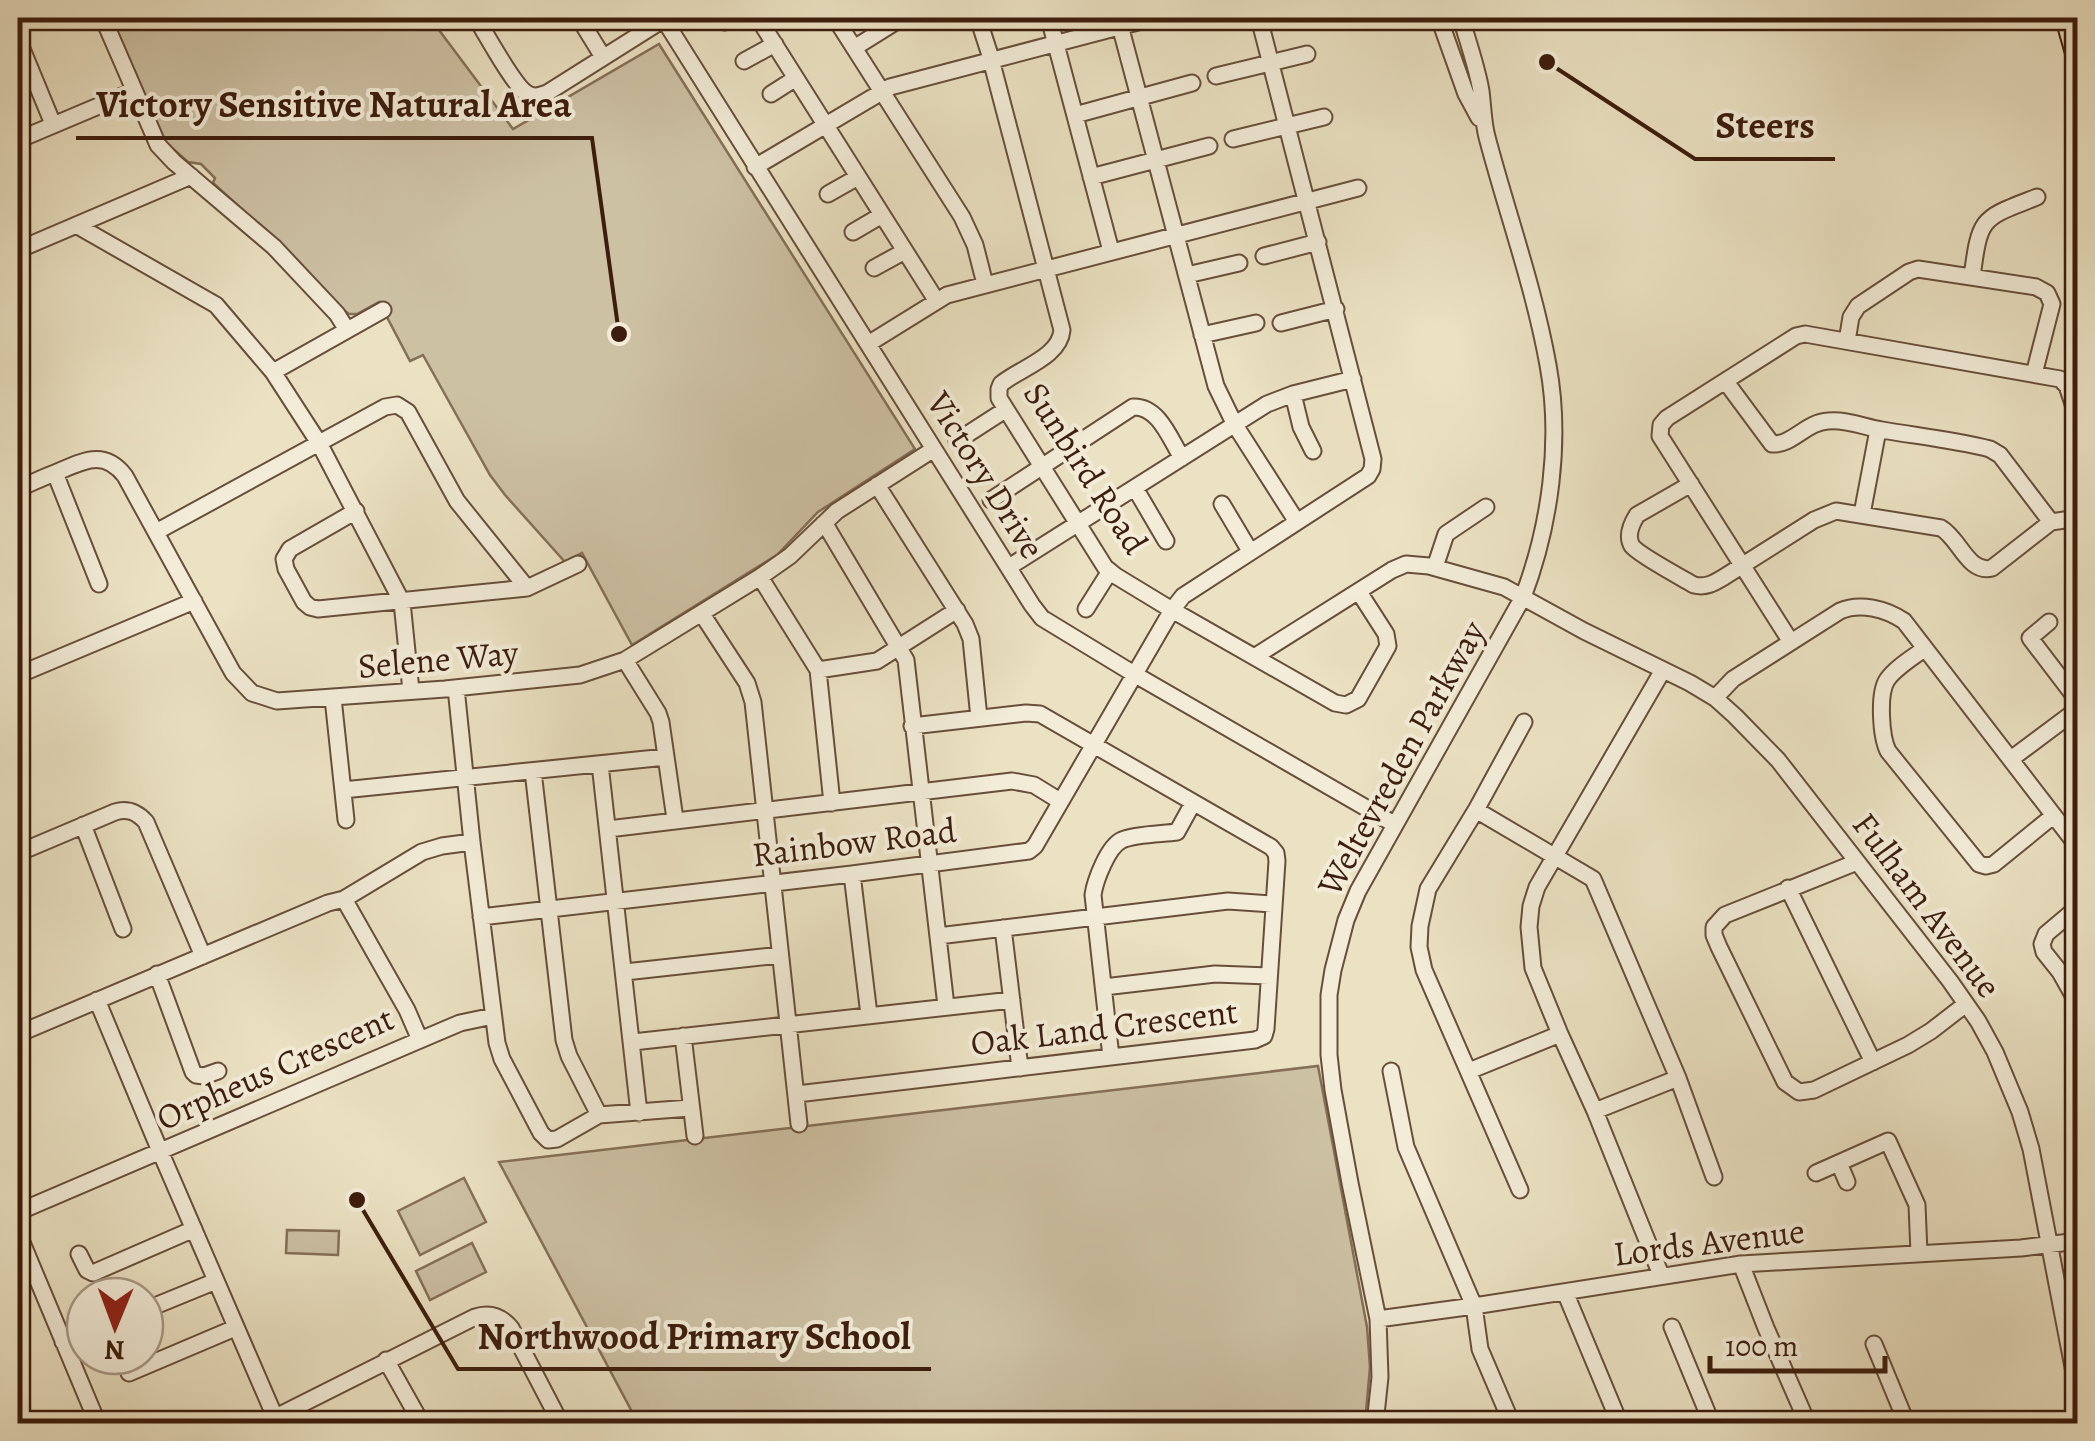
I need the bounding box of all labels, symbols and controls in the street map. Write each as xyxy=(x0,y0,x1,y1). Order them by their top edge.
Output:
callout: Victory Sensitive Natural Area xyxy=(76,70,592,138)
text: Victory Sensitive Natural Area xyxy=(95,78,572,130)
callout: Steers xyxy=(1695,91,1835,159)
text: Steers xyxy=(1715,99,1815,151)
street label: Sunbird Road xyxy=(1013,373,1160,563)
street label: Victory Drive xyxy=(915,381,1056,568)
street label: Weltevreden Parkway xyxy=(1305,612,1497,905)
street label: Selene Way xyxy=(356,628,520,690)
street label: Fulham Avenue xyxy=(1841,802,2013,1008)
street label: Rainbow Road xyxy=(749,806,959,878)
street label: Oak Land Crescent xyxy=(968,987,1240,1067)
street label: Orpheus Crescent xyxy=(149,994,401,1142)
street label: Lords Avenue xyxy=(1611,1206,1807,1278)
north arrow xyxy=(65,1276,165,1376)
callout: Northwood Primary School xyxy=(458,1301,931,1369)
text: Northwood Primary School xyxy=(477,1310,911,1362)
scale bar xyxy=(1710,1311,1885,1373)
text: 100 m xyxy=(1725,1326,1798,1366)
text: N xyxy=(104,1331,125,1369)

